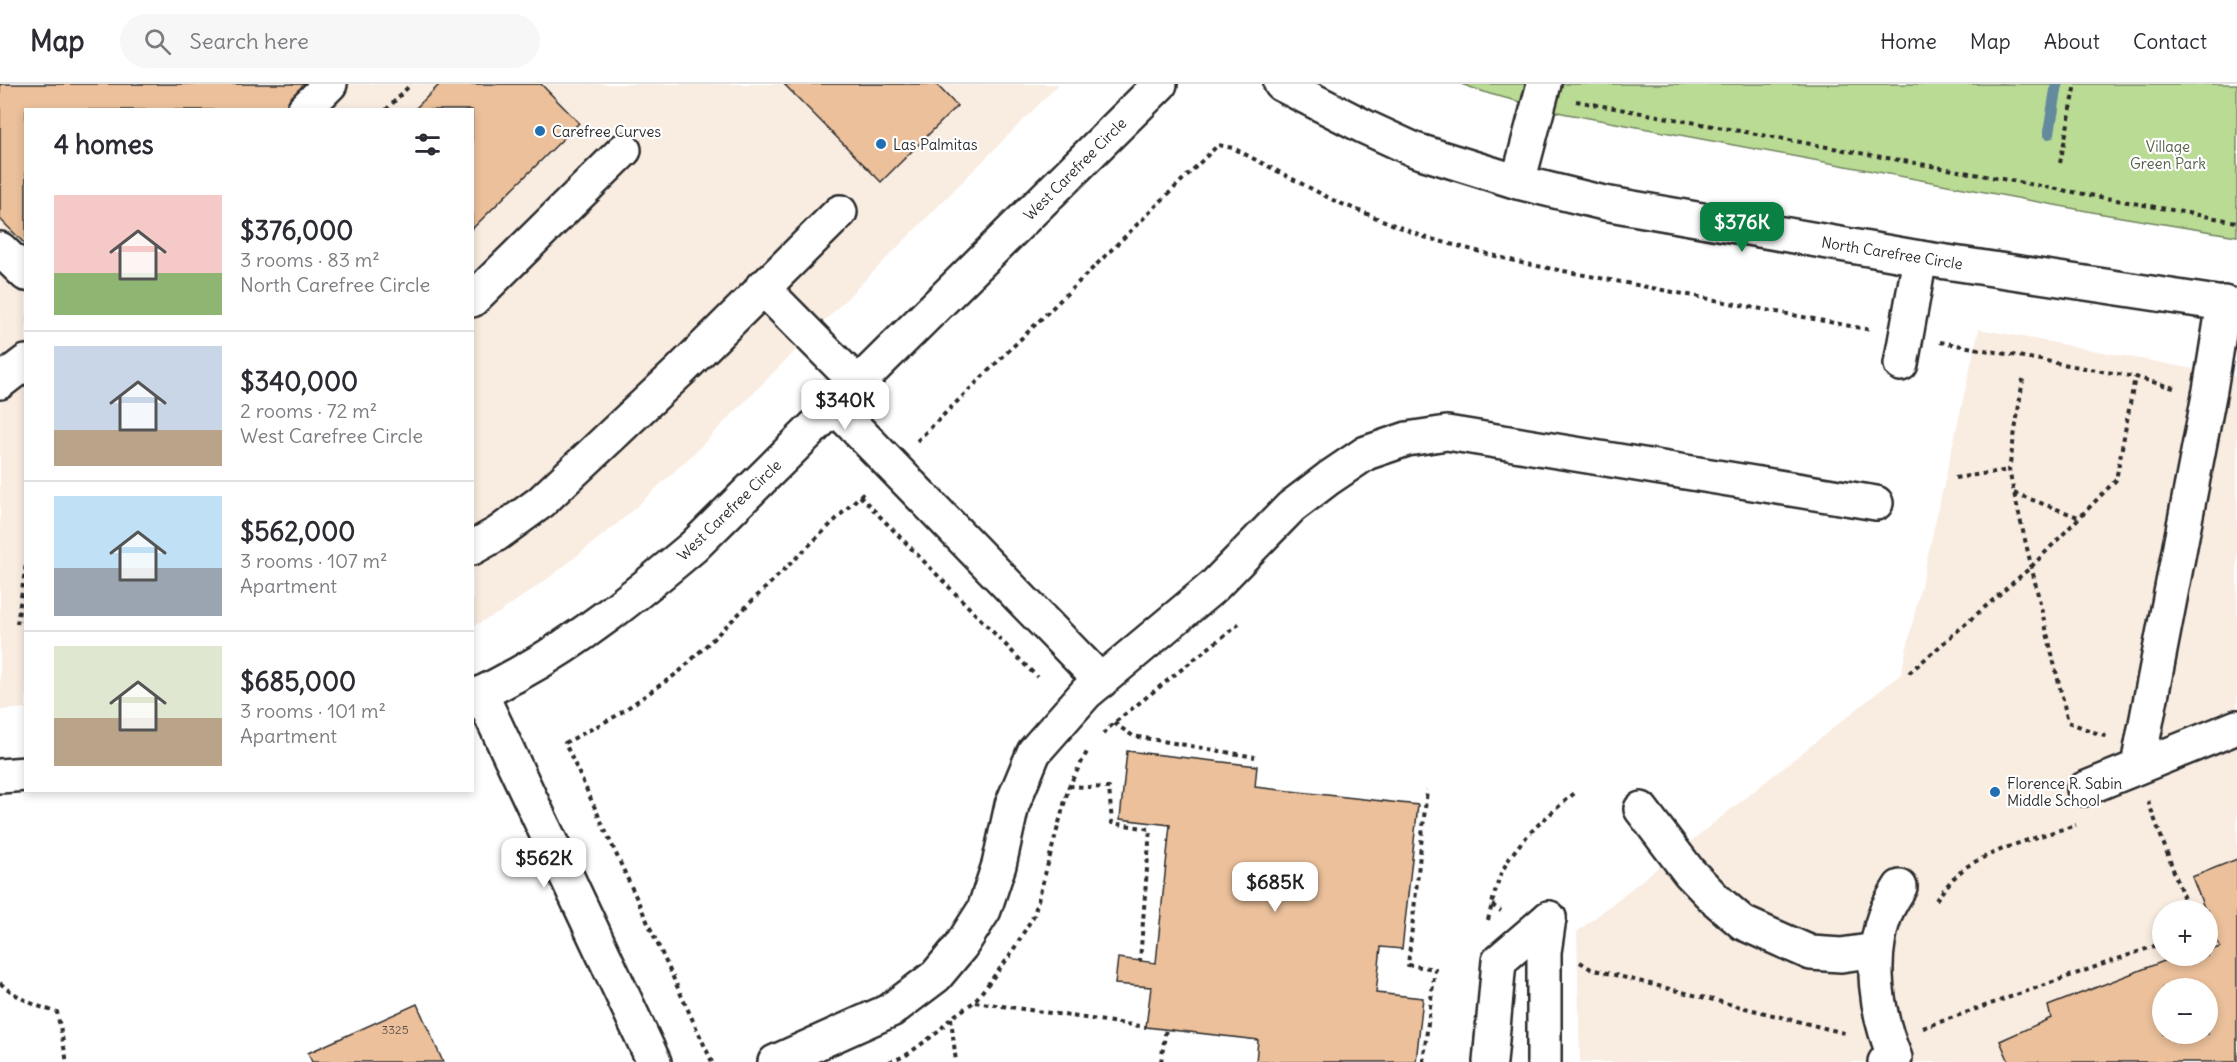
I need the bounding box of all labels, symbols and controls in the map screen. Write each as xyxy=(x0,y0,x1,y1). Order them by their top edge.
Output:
search box xyxy=(120,14,540,68)
text: Map xyxy=(30,23,84,59)
icon: search xyxy=(141,25,174,58)
text: Search here xyxy=(189,27,309,55)
text: Home xyxy=(1880,28,1937,55)
text: Map xyxy=(1970,28,2011,55)
text: About xyxy=(2044,28,2100,55)
text: Contact xyxy=(2133,28,2207,55)
street label: West Carefree Circle xyxy=(1020,114,1130,224)
place label: Carefree Curves xyxy=(552,122,661,141)
marker: Carefree Curves xyxy=(533,124,547,138)
text: 4 homes xyxy=(54,128,153,161)
icon: filters xyxy=(411,128,444,161)
place label: Las Palmitas xyxy=(893,135,978,154)
marker: Las Palmitas xyxy=(874,137,888,151)
park label: Village Green Park xyxy=(2130,137,2206,173)
pin: $376K xyxy=(1700,202,1784,253)
text: $376K xyxy=(1714,209,1770,234)
text: $376,000 xyxy=(240,214,353,247)
icon: home xyxy=(102,219,174,291)
street label: North Carefree Circle xyxy=(1820,232,1964,274)
text: 3 rooms · 83 m² xyxy=(240,247,380,272)
text: North Carefree Circle xyxy=(240,272,430,297)
text: $340,000 xyxy=(240,365,358,398)
icon: home xyxy=(102,370,174,442)
pin: $340K xyxy=(803,380,887,431)
text: $340K xyxy=(815,387,875,412)
text: 2 rooms · 72 m² xyxy=(240,398,377,423)
text: West Carefree Circle xyxy=(240,423,423,448)
street label: West Carefree Circle xyxy=(673,455,785,565)
text: $562,000 xyxy=(240,515,355,548)
icon: home xyxy=(102,520,174,592)
text: 3 rooms · 107 m² xyxy=(240,548,388,573)
text: Apartment xyxy=(240,573,337,598)
text: $685,000 xyxy=(240,665,356,698)
icon: home xyxy=(102,670,174,742)
text: 3 rooms · 101 m² xyxy=(240,698,386,723)
text: Apartment xyxy=(240,723,337,748)
place label: Florence R. Sabin Middle School xyxy=(2007,774,2123,810)
marker: Florence R. Sabin Middle School xyxy=(1988,785,2002,799)
pin: $562K xyxy=(502,838,586,889)
text: $562K xyxy=(515,845,573,870)
pin: $685K xyxy=(1233,862,1317,913)
text: $685K xyxy=(1246,869,1304,894)
map controls xyxy=(2152,900,2218,1044)
button: + xyxy=(2152,900,2218,966)
button: − xyxy=(2152,978,2218,1044)
house number: 3325 xyxy=(381,1022,409,1037)

